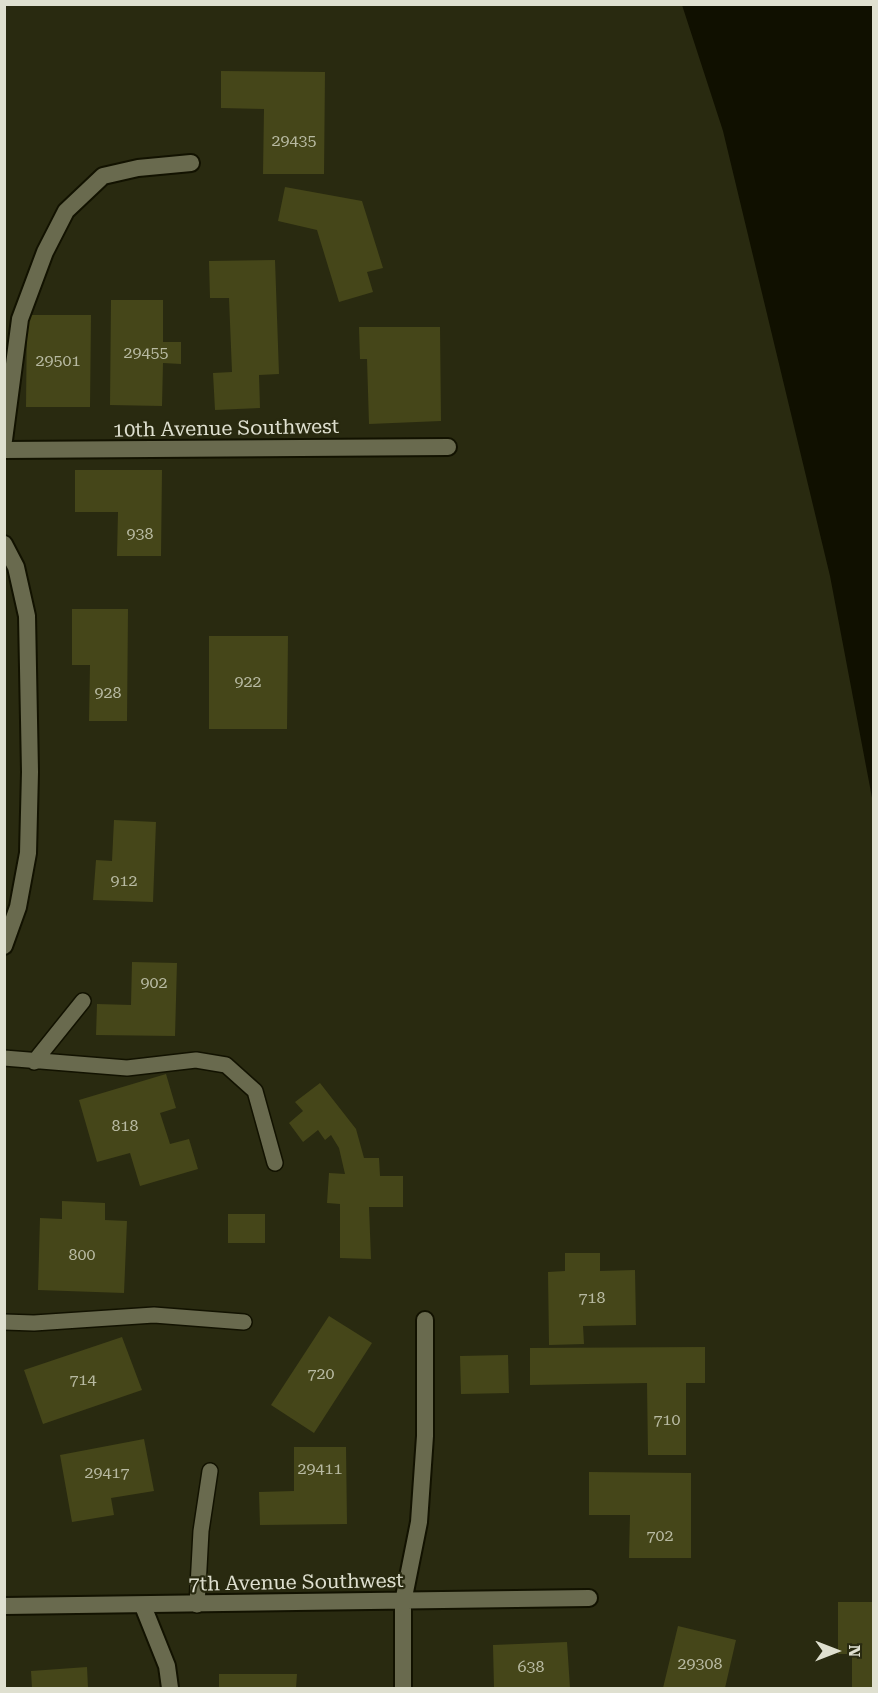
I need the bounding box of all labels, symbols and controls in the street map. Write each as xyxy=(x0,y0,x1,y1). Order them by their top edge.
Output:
house number: 29435 xyxy=(272,131,316,151)
house number: 29455 xyxy=(124,343,168,363)
house number: 29501 xyxy=(36,351,80,371)
street label: 10th Avenue Southwest xyxy=(113,415,339,443)
house number: 938 xyxy=(127,524,153,544)
house number: 922 xyxy=(235,672,261,692)
house number: 928 xyxy=(95,683,121,703)
house number: 912 xyxy=(111,871,137,891)
house number: 902 xyxy=(141,973,167,993)
house number: 818 xyxy=(112,1116,138,1136)
house number: 800 xyxy=(69,1245,95,1265)
house number: 718 xyxy=(579,1288,605,1308)
house number: 720 xyxy=(308,1364,334,1384)
house number: 714 xyxy=(70,1370,96,1390)
house number: 710 xyxy=(654,1410,680,1430)
house number: 29411 xyxy=(298,1459,342,1479)
house number: 29417 xyxy=(85,1463,129,1483)
house number: 702 xyxy=(647,1526,673,1546)
street label: 7th Avenue Southwest xyxy=(188,1569,404,1597)
north arrow xyxy=(806,1621,866,1681)
text: N xyxy=(845,1645,864,1657)
house number: 29308 xyxy=(678,1654,722,1674)
house number: 638 xyxy=(518,1657,544,1677)

